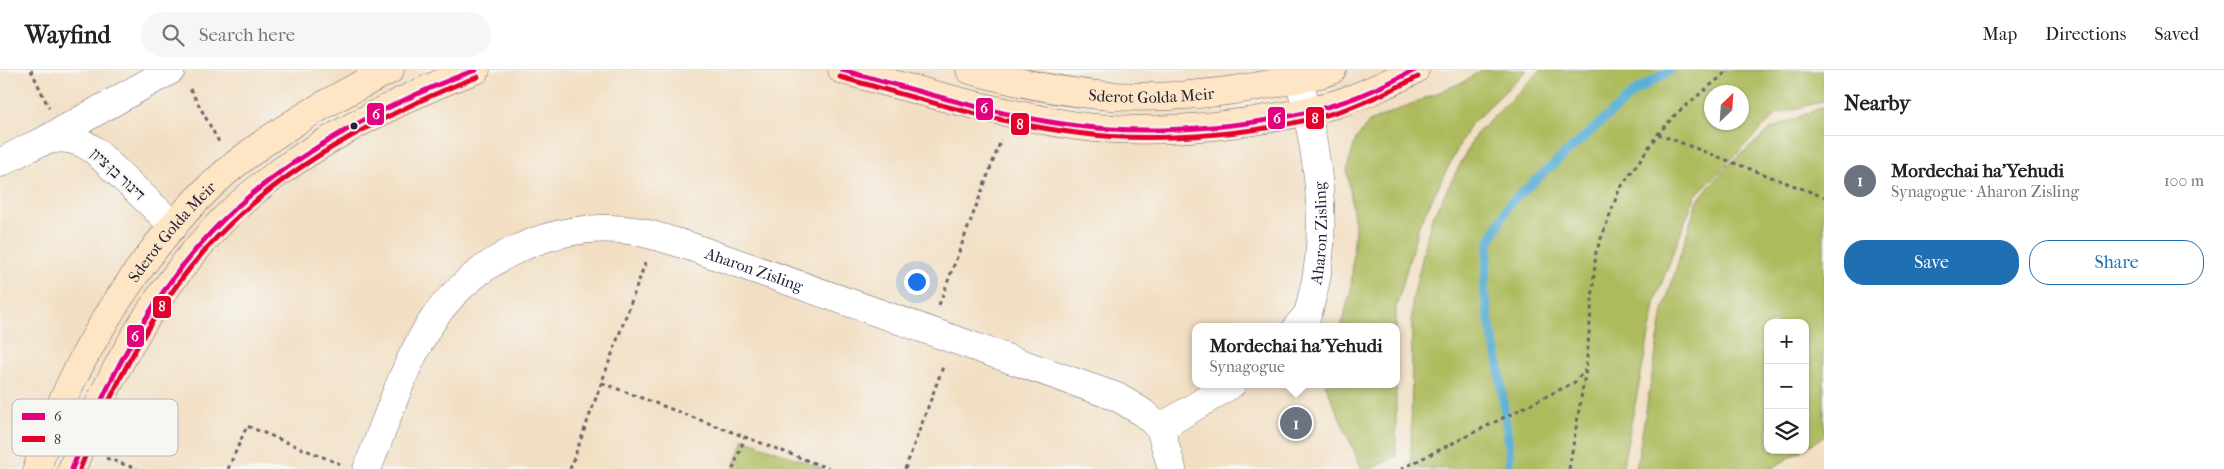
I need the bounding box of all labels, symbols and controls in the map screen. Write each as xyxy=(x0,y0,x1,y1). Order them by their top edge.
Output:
search box xyxy=(141,12,491,57)
text: Wayfind xyxy=(25,21,111,49)
icon: search xyxy=(159,21,187,49)
text: Search here xyxy=(199,24,295,46)
text: Map xyxy=(1983,24,2017,45)
text: Directions xyxy=(2045,24,2126,45)
text: Saved xyxy=(2154,24,2199,45)
street label: Sderot Golda Meir xyxy=(1088,83,1215,106)
north arrow xyxy=(1704,85,1749,130)
text: Nearby xyxy=(1844,91,1910,115)
line badge: 6 xyxy=(975,97,994,121)
text: 6 xyxy=(980,100,988,117)
line badge: 6 xyxy=(366,102,385,126)
text: 6 xyxy=(372,106,380,123)
line badge: 6 xyxy=(1267,106,1286,130)
line badge: 8 xyxy=(1305,106,1325,130)
text: 6 xyxy=(1273,110,1281,127)
text: 8 xyxy=(1311,110,1319,127)
line badge: 8 xyxy=(1010,112,1030,136)
text: 8 xyxy=(1016,116,1024,133)
unlabelled marker xyxy=(349,121,359,131)
street label: דינור בן-ציון xyxy=(87,144,149,204)
text: Mordechai ha'Yehudi xyxy=(1891,160,2064,182)
text: 1 xyxy=(1857,171,1863,190)
text: 100 m xyxy=(2164,171,2204,190)
street label: Sderot Golda Meir xyxy=(124,177,219,285)
street label: Aharon Zisling xyxy=(1306,180,1330,287)
text: Synagogue · Aharon Zisling xyxy=(1891,182,2079,201)
button: Save xyxy=(1844,240,2019,285)
button: Share xyxy=(2029,240,2204,285)
street label: Aharon Zisling xyxy=(702,243,806,295)
your location xyxy=(904,269,930,295)
line badge: 8 xyxy=(152,295,172,319)
text: 8 xyxy=(158,298,166,315)
map controls xyxy=(1764,319,1809,454)
button: + xyxy=(1764,319,1809,364)
popup xyxy=(1192,323,1400,388)
line badge: 6 xyxy=(126,324,145,348)
text: 6 xyxy=(131,328,139,345)
text: Mordechai ha'Yehudi xyxy=(1209,335,1383,357)
text: Synagogue xyxy=(1209,357,1285,376)
button: − xyxy=(1764,364,1809,409)
legend xyxy=(12,399,178,456)
pin: 1 xyxy=(1280,404,1312,442)
text: 6 xyxy=(54,408,62,425)
button: layers xyxy=(1764,409,1809,454)
text: 8 xyxy=(54,431,61,448)

